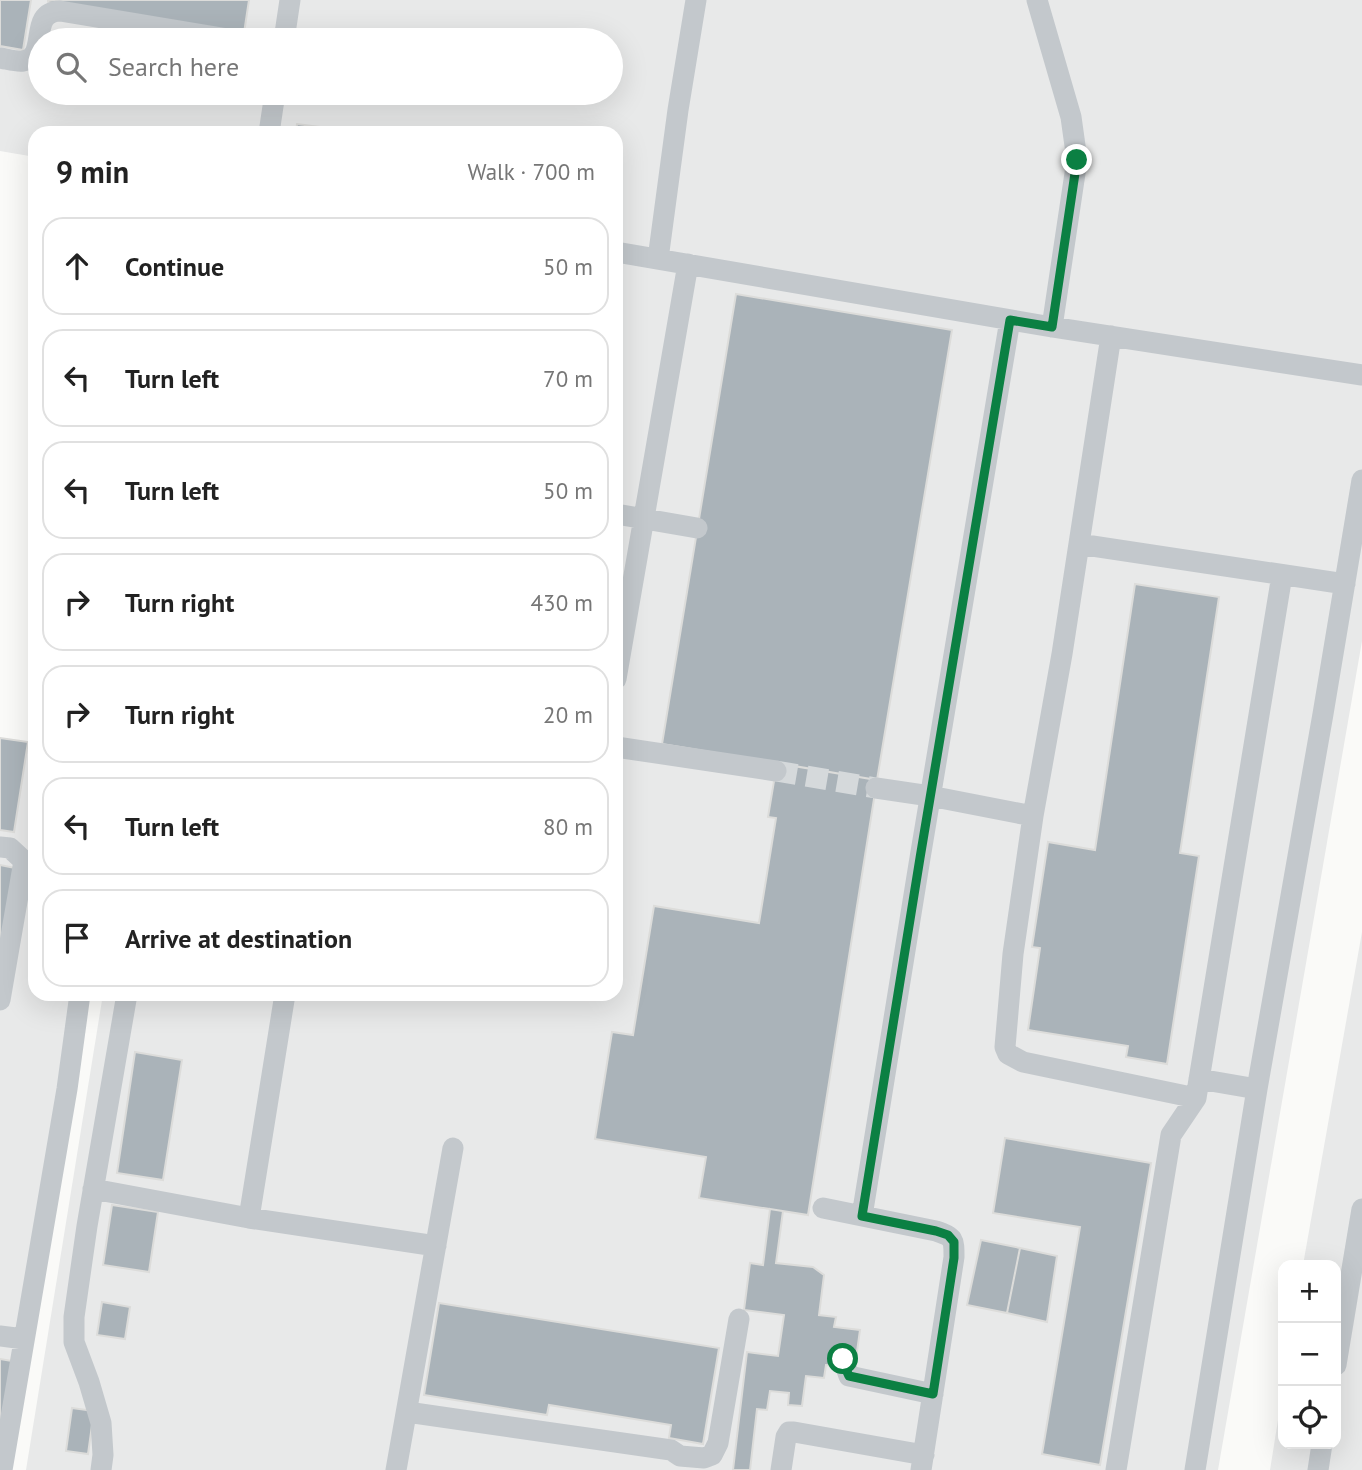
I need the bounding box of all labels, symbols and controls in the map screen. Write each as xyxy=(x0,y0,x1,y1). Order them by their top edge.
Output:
search box xyxy=(28,28,623,105)
icon: search xyxy=(52,48,90,86)
text: Search here xyxy=(108,50,239,83)
route end xyxy=(1061,144,1092,175)
text: 9 min xyxy=(56,152,129,191)
text: Walk · 700 m xyxy=(468,157,595,186)
icon: ahead xyxy=(58,247,96,285)
text: Continue xyxy=(125,250,224,283)
text: 50 m xyxy=(543,252,593,281)
icon: left xyxy=(58,359,96,397)
text: Turn left xyxy=(125,362,219,395)
text: 70 m xyxy=(543,364,593,393)
icon: left xyxy=(58,471,96,509)
text: Turn left xyxy=(125,474,219,507)
text: 50 m xyxy=(543,476,593,505)
icon: right xyxy=(58,583,96,621)
text: Turn right xyxy=(125,586,234,619)
text: 430 m xyxy=(531,588,593,617)
icon: right xyxy=(58,695,96,733)
text: Turn right xyxy=(125,698,234,731)
text: 20 m xyxy=(543,700,593,729)
icon: left xyxy=(58,807,96,845)
text: Turn left xyxy=(125,810,219,843)
text: 80 m xyxy=(543,812,593,841)
icon: arrive xyxy=(58,919,96,957)
text: Arrive at destination xyxy=(125,922,352,955)
map controls xyxy=(1278,1260,1341,1449)
button: + xyxy=(1278,1260,1341,1323)
button: − xyxy=(1278,1323,1341,1386)
route start xyxy=(827,1343,858,1374)
button: locate xyxy=(1278,1386,1341,1449)

